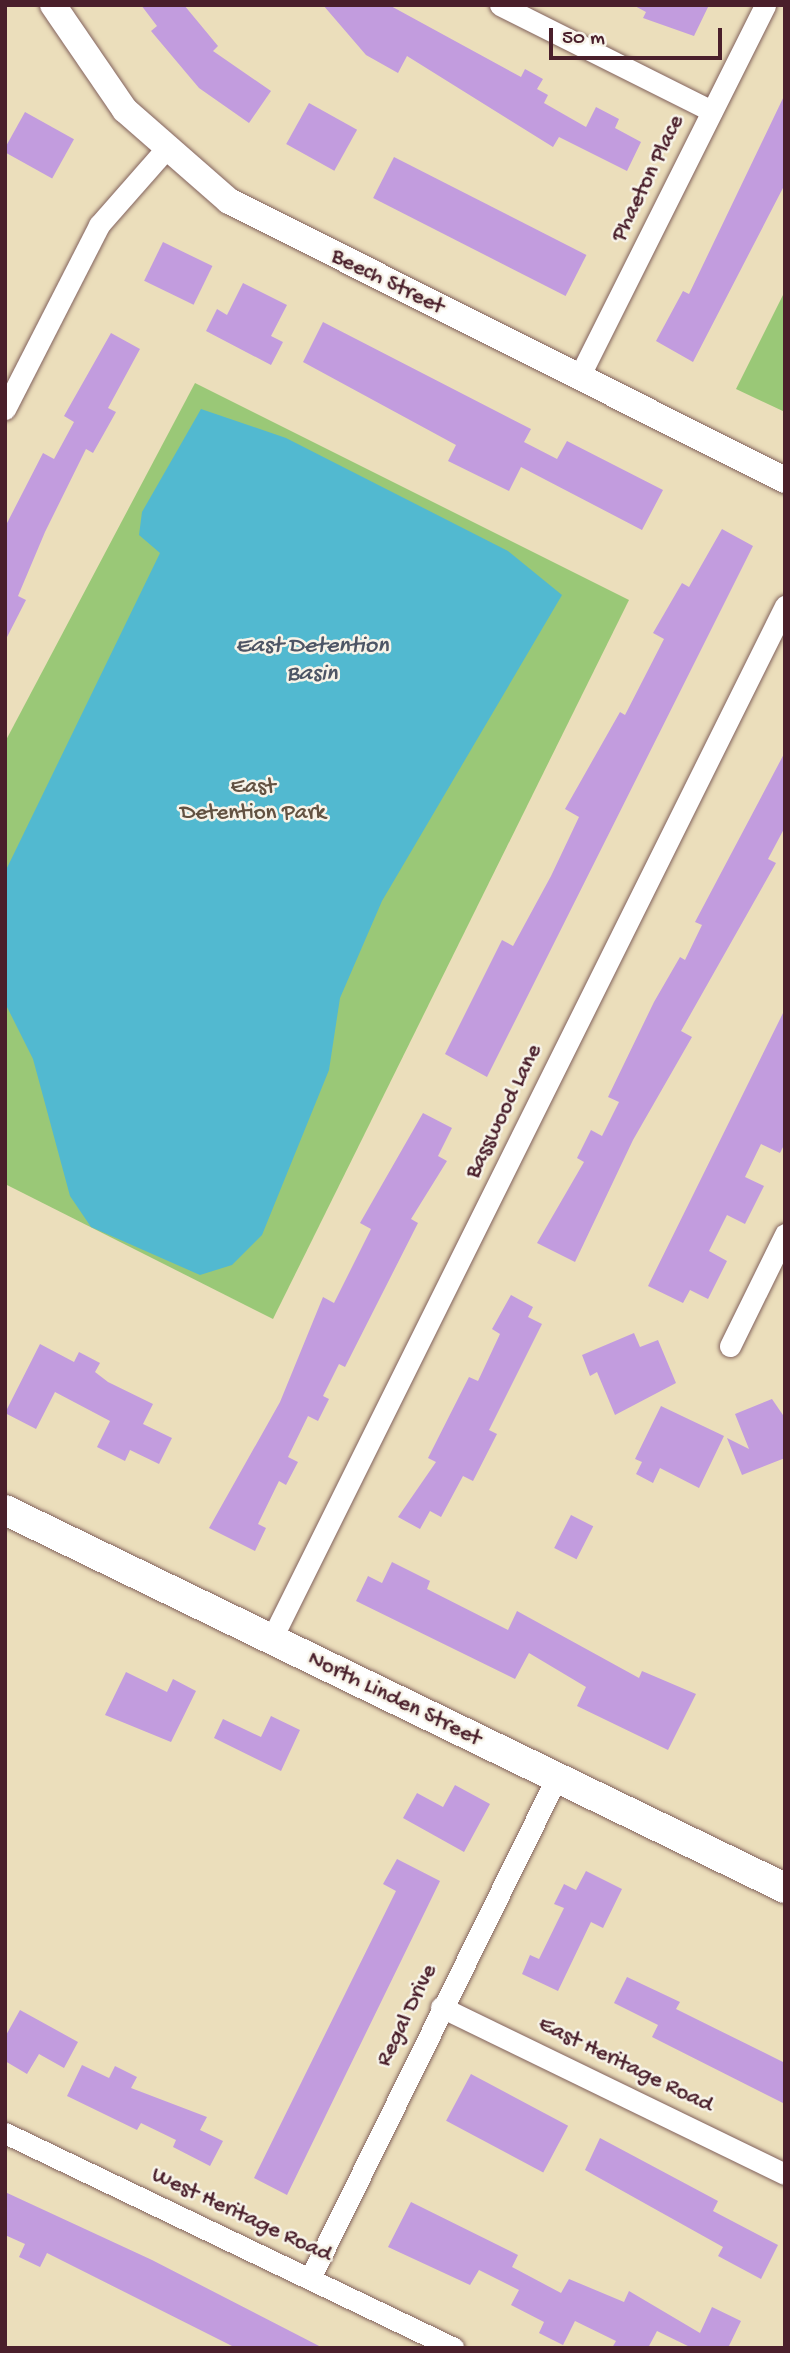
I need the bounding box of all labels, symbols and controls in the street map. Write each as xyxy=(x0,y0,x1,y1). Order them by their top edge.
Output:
scale bar xyxy=(552,14,725,58)
text: 50 m xyxy=(562,27,605,52)
street label: Phaeton Place xyxy=(606,111,692,247)
street label: Beech Street xyxy=(326,244,448,322)
water label: East Detention Basin xyxy=(235,633,389,689)
park label: East Detention Park xyxy=(180,774,326,828)
street label: Basswood Lane xyxy=(461,1040,549,1184)
street label: North Linden Street xyxy=(303,1646,485,1754)
street label: Regal Drive xyxy=(371,1960,445,2072)
street label: East Heritage Road xyxy=(533,2012,717,2120)
street label: West Heritage Road xyxy=(147,2162,335,2270)

